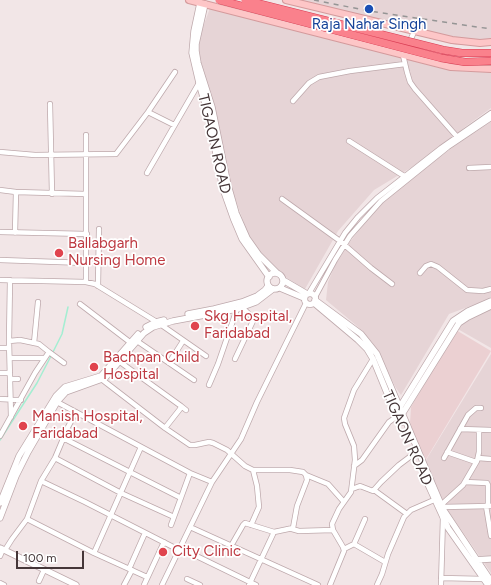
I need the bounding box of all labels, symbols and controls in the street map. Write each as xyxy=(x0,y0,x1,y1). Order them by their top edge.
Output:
marker: Raja Nahar Singh xyxy=(363,3,375,15)
place label: Raja Nahar Singh xyxy=(312,16,426,34)
street label: TIGAON ROAD xyxy=(194,92,234,196)
place label: Ballabgarh Nursing Home xyxy=(68,235,165,270)
marker: Ballabgarh Nursing Home xyxy=(53,247,65,259)
place label: Skg Hospital, Faridabad xyxy=(204,308,292,343)
marker: Skg Hospital, Faridabad xyxy=(189,320,201,332)
place label: Bachpan Child Hospital xyxy=(103,349,200,384)
marker: Bachpan Child Hospital xyxy=(88,361,100,373)
street label: TIGAON ROAD xyxy=(378,388,436,488)
place label: Manish Hospital, Faridabad xyxy=(32,408,143,443)
marker: Manish Hospital, Faridabad xyxy=(17,420,29,432)
scale bar xyxy=(18,543,86,569)
place label: City Clinic xyxy=(172,543,241,561)
marker: City Clinic xyxy=(157,546,169,558)
text: 100 m xyxy=(23,551,57,565)

